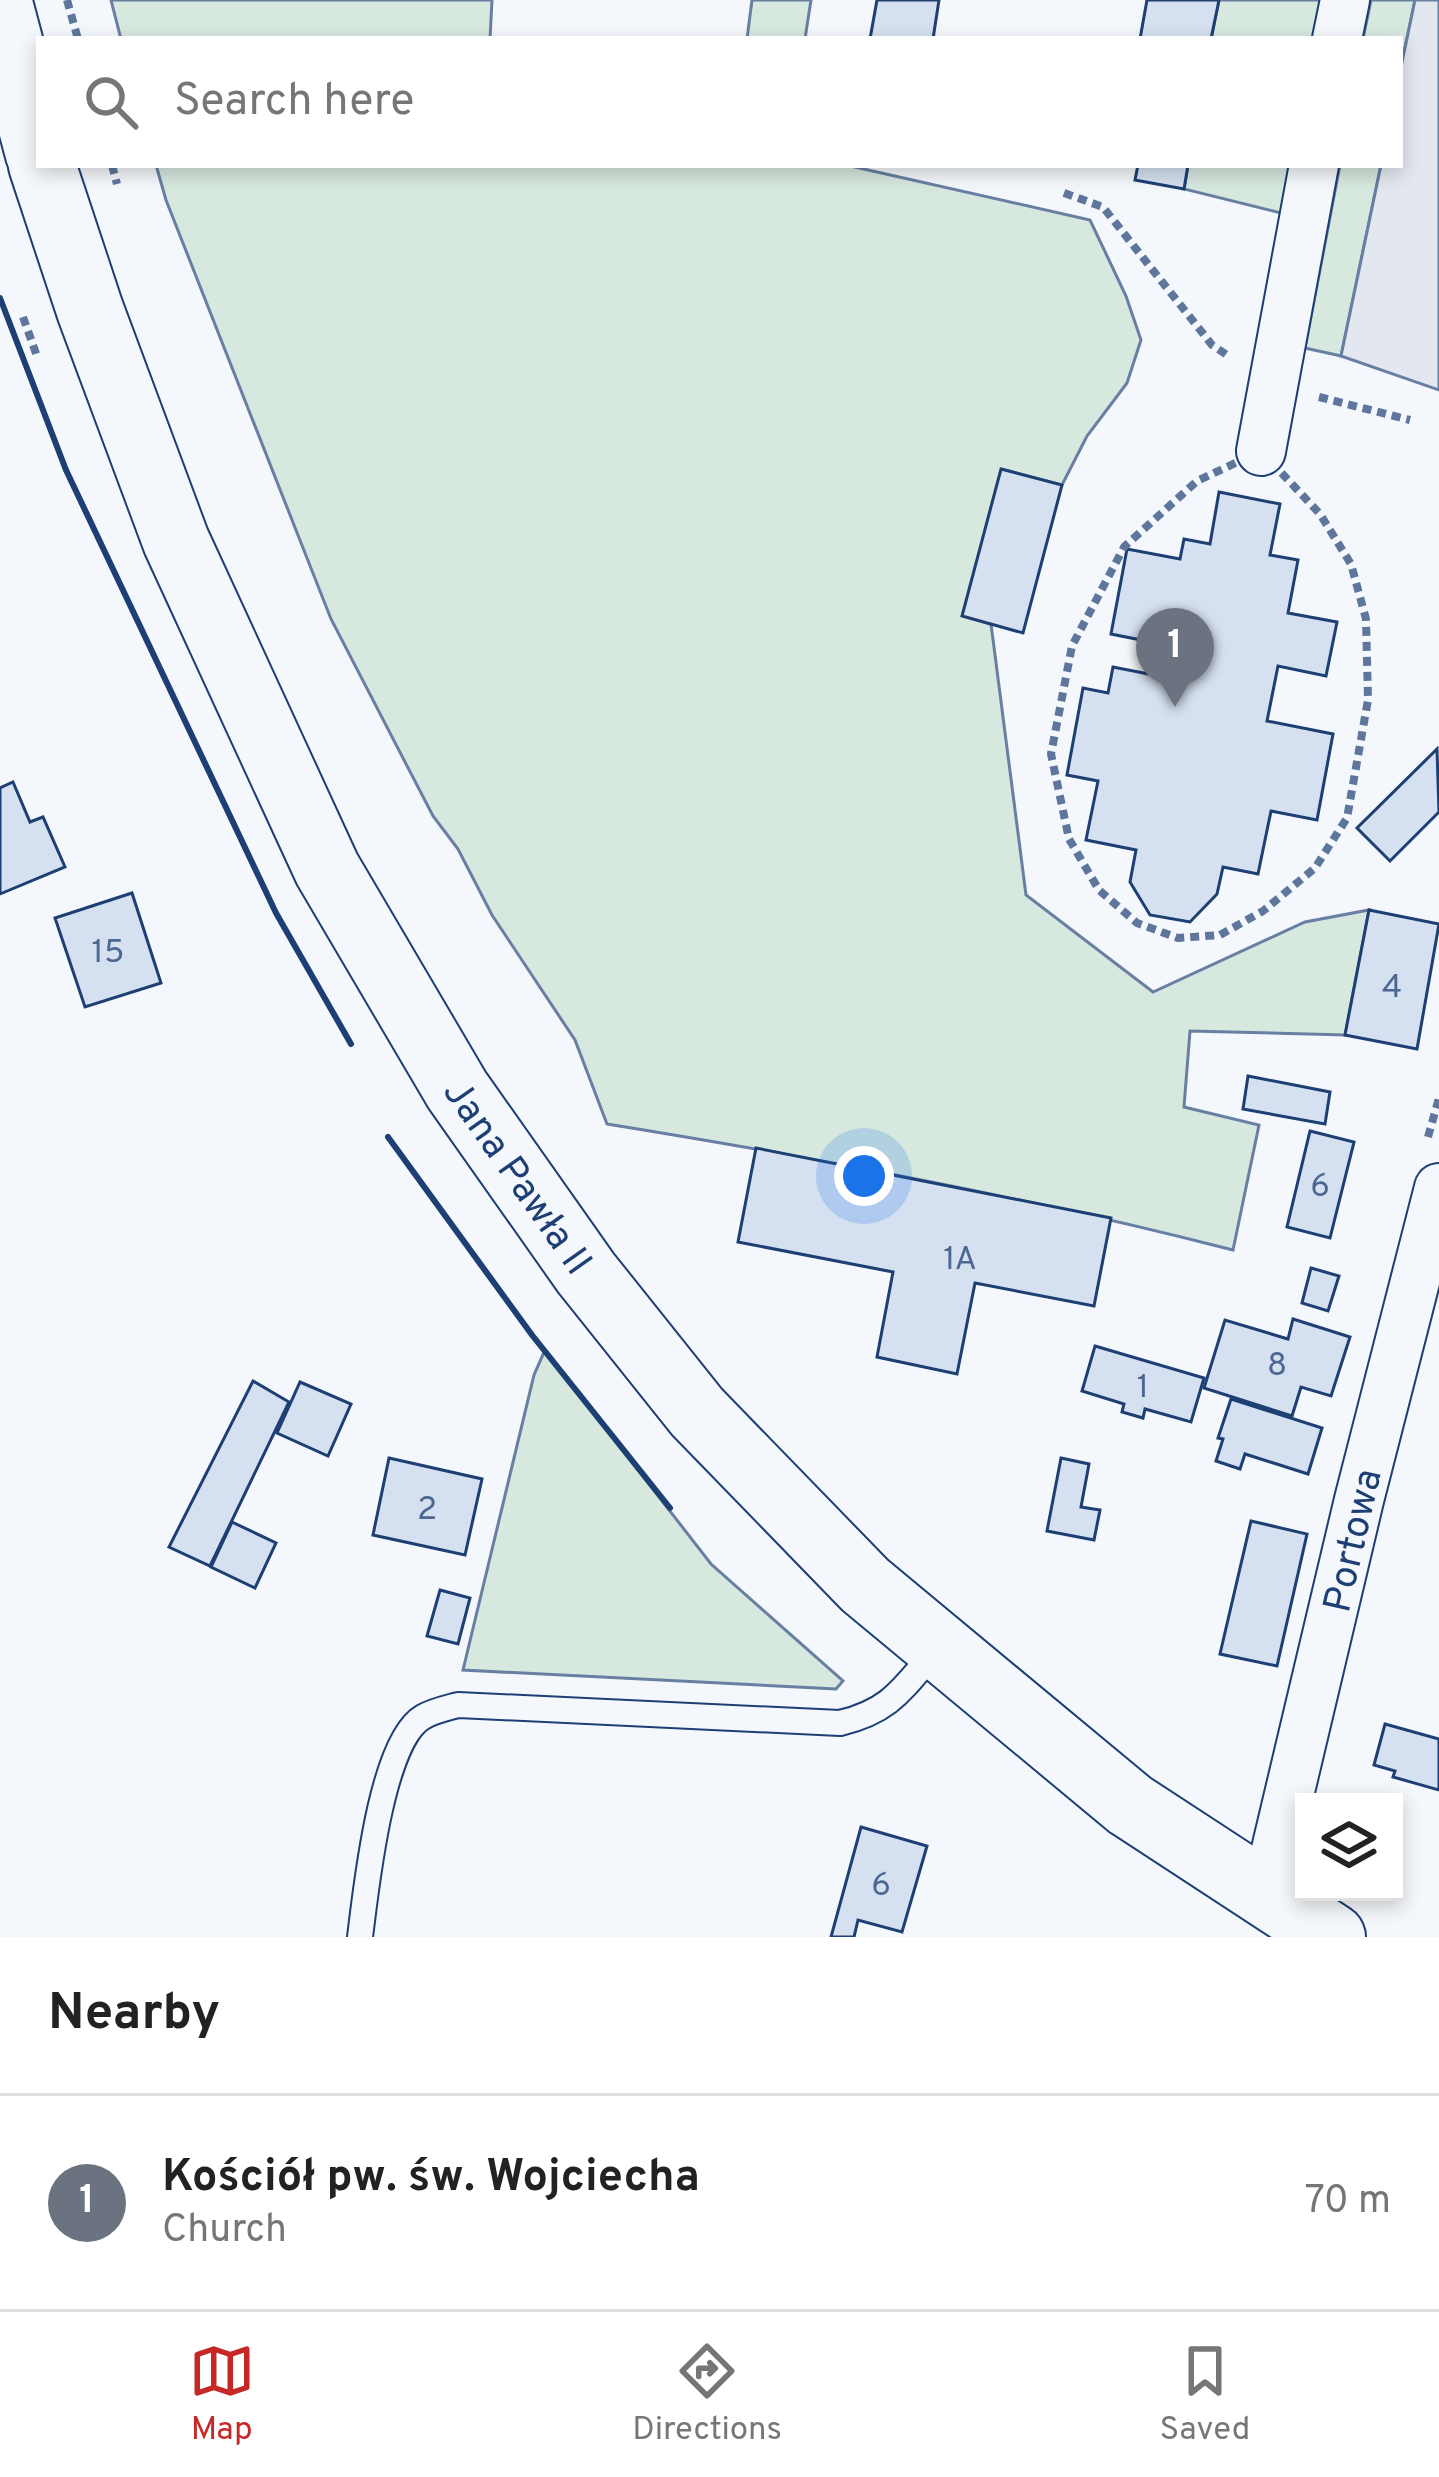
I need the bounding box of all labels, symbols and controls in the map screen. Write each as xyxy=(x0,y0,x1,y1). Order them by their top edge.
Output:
search box xyxy=(36,36,1403,168)
icon: search xyxy=(78,69,144,135)
text: Search here xyxy=(174,74,414,131)
pin: 1 xyxy=(1136,608,1214,707)
house number: 15 xyxy=(92,933,124,975)
house number: 4 xyxy=(1382,968,1402,1010)
street label: Jana Pawła II xyxy=(430,1071,601,1286)
your location xyxy=(834,1146,894,1206)
house number: 6 xyxy=(1310,1167,1330,1209)
house number: 1A xyxy=(943,1240,977,1282)
house number: 8 xyxy=(1267,1346,1287,1388)
house number: 1 xyxy=(1137,1368,1149,1410)
street label: Portowa xyxy=(1315,1464,1396,1618)
house number: 2 xyxy=(417,1490,437,1532)
map controls xyxy=(1295,1793,1403,1901)
button: layers xyxy=(1295,1793,1403,1901)
house number: 6 xyxy=(871,1866,891,1908)
text: Nearby xyxy=(48,1983,220,2048)
text: Kościół pw. św. Wojciecha xyxy=(162,2150,700,2207)
text: 1 xyxy=(79,2178,95,2227)
text: 70 m xyxy=(1305,2178,1391,2227)
text: Church xyxy=(162,2207,287,2256)
tab: Map xyxy=(189,2338,255,2452)
tab: Directions xyxy=(632,2338,782,2452)
tab: Saved xyxy=(1160,2338,1250,2452)

